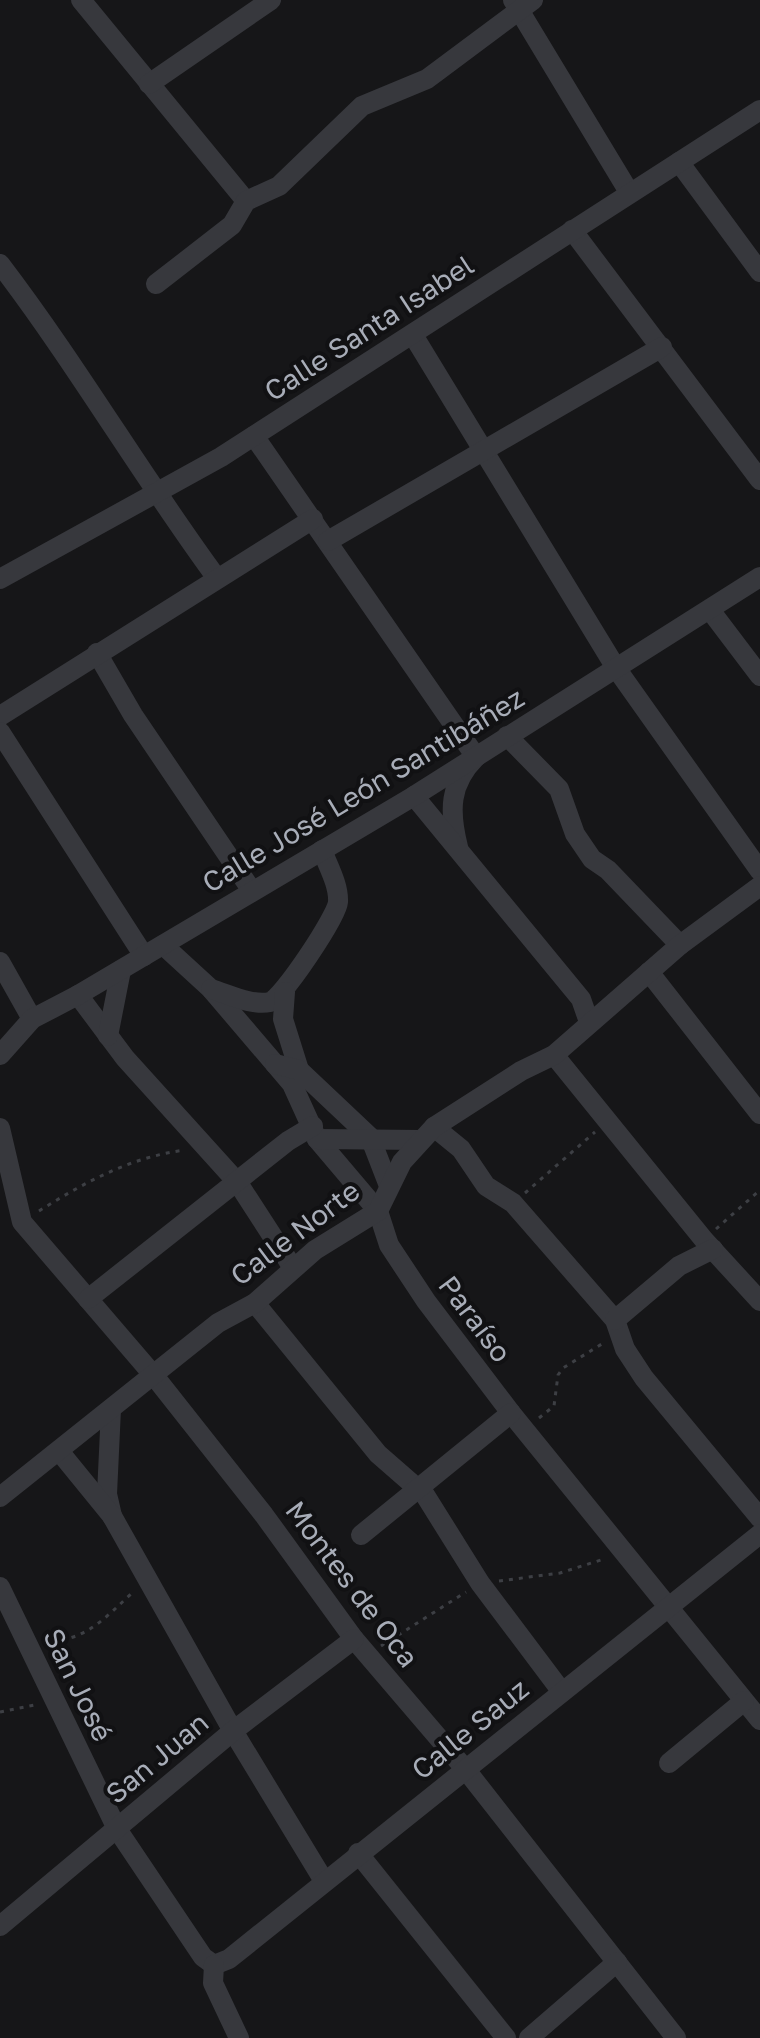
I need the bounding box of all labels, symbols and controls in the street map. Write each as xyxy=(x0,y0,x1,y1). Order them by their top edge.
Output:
street label: Calle Santa Isabel xyxy=(258,248,479,407)
street label: Calle José León Santibáñez xyxy=(196,680,530,899)
street label: Calle Norte xyxy=(224,1173,366,1292)
street label: Paraíso xyxy=(432,1269,519,1368)
street label: Montes de Oca xyxy=(279,1494,426,1673)
street label: San José xyxy=(37,1623,120,1747)
street label: Calle Sauz xyxy=(405,1672,535,1786)
street label: San Juan xyxy=(99,1705,215,1810)

